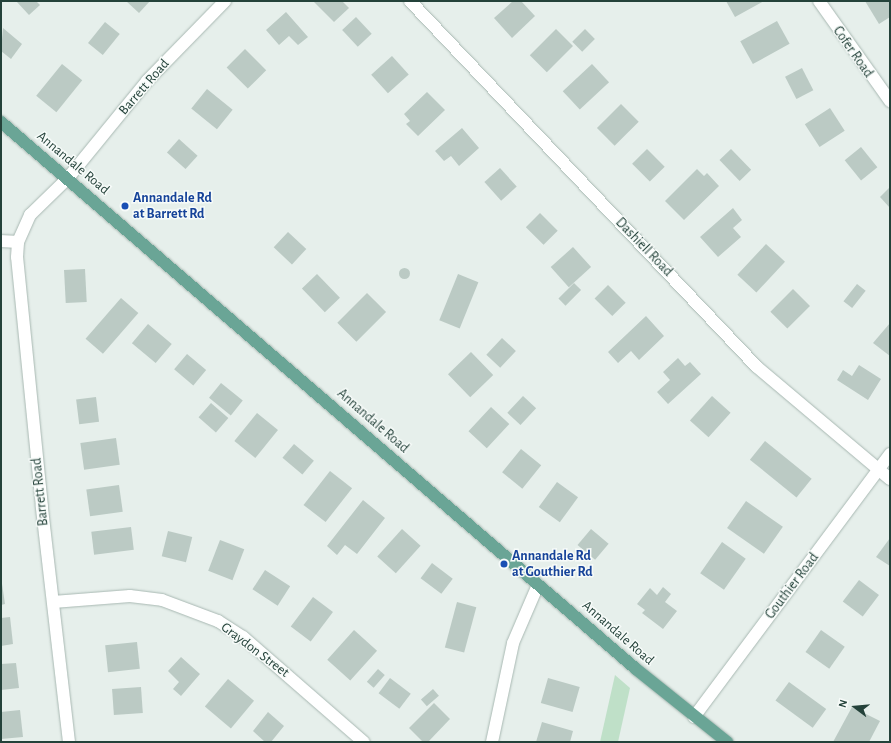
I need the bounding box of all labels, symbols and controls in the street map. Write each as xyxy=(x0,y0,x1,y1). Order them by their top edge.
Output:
street label: Cofer Road xyxy=(829,23,877,81)
street label: Barrett Road xyxy=(115,56,173,118)
street label: Annandale Road xyxy=(33,128,113,198)
place label: Annandale Rd at Barrett Rd xyxy=(133,190,212,222)
marker: Annandale Rd at Barrett Rd xyxy=(120,201,130,211)
street label: Dashiell Road xyxy=(612,214,676,280)
street label: Annandale Road xyxy=(334,385,412,457)
street label: Barrett Road xyxy=(28,457,52,527)
place label: Annandale Rd at Gouthier Rd xyxy=(512,548,593,580)
street label: Gouthier Road xyxy=(762,550,822,622)
marker: Annandale Rd at Gouthier Rd xyxy=(499,559,509,569)
street label: Annandale Road xyxy=(579,597,657,669)
street label: Graydon Street xyxy=(218,619,292,681)
north arrow xyxy=(835,687,875,727)
text: N xyxy=(837,698,849,709)

